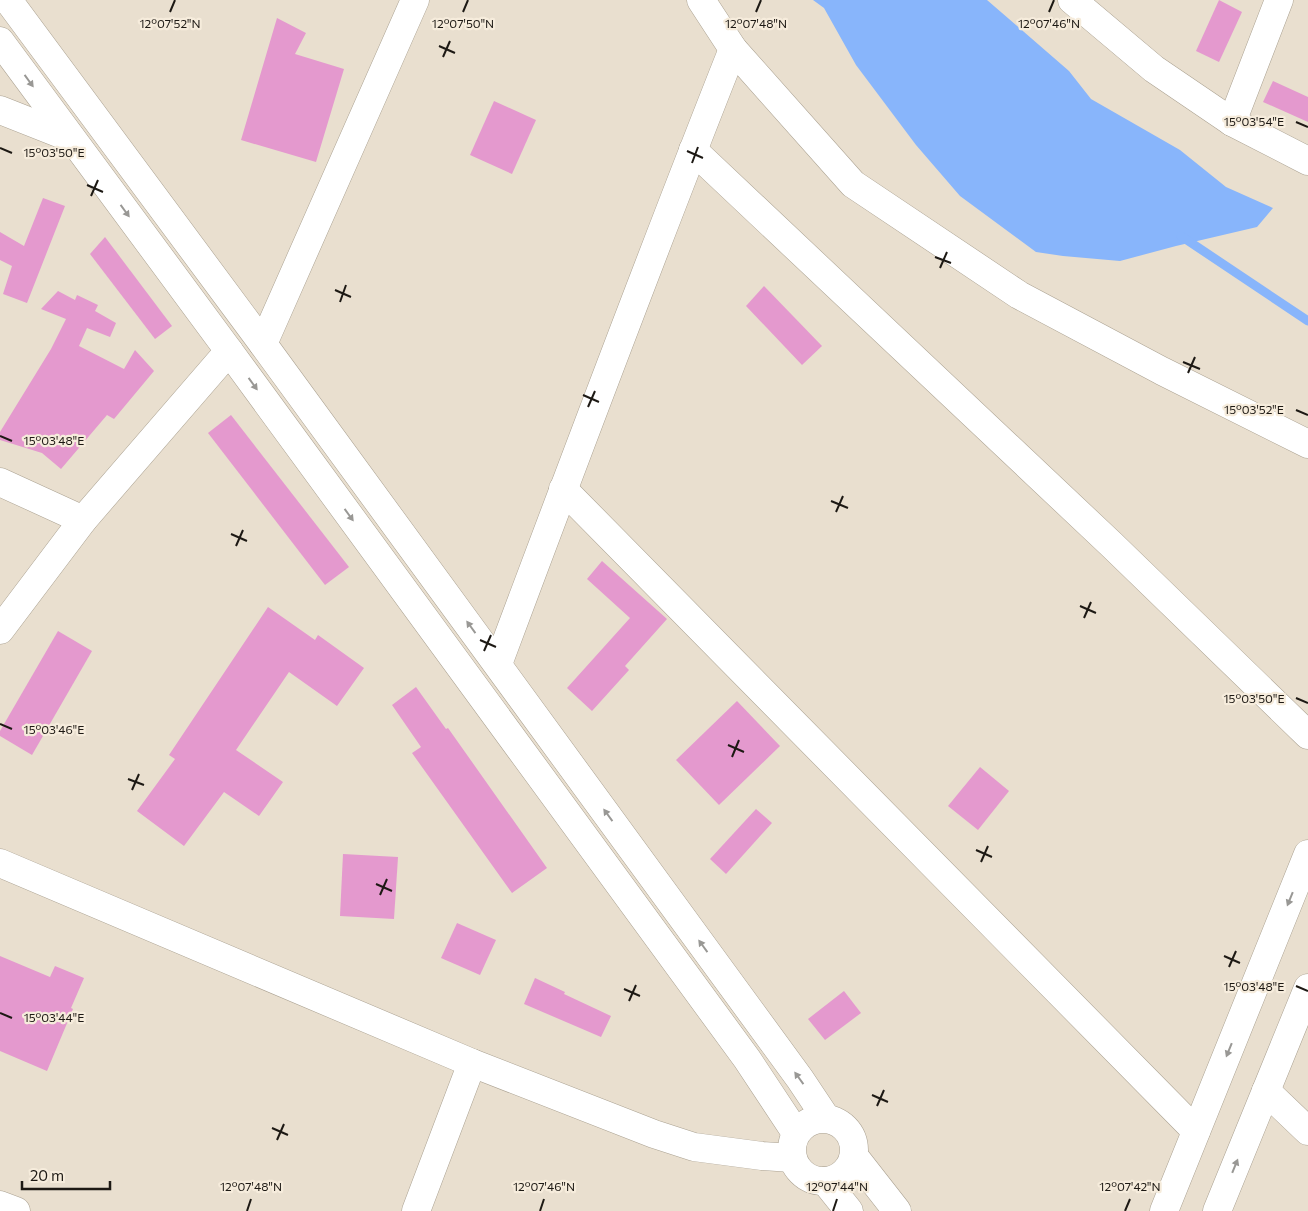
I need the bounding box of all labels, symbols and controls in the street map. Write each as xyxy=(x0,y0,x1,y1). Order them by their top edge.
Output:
text: 12°07'52"N xyxy=(139,16,201,30)
text: 12°07'50"N xyxy=(432,16,494,30)
text: 12°07'48"N xyxy=(725,16,787,30)
text: 12°07'46"N xyxy=(1018,16,1080,30)
one-way arrow xyxy=(24,74,34,87)
text: 15°03'54"E xyxy=(1224,114,1284,128)
text: 15°03'50"E xyxy=(23,145,85,159)
one-way arrow xyxy=(120,204,131,217)
one-way arrow xyxy=(248,377,258,391)
text: 15°03'52"E xyxy=(1224,402,1284,416)
text: 15°03'48"E xyxy=(24,433,84,447)
one-way arrow xyxy=(344,508,354,522)
one-way arrow xyxy=(466,620,476,634)
text: 15°03'50"E xyxy=(1223,691,1285,705)
text: 15°03'46"E xyxy=(24,722,84,736)
one-way arrow xyxy=(602,809,613,822)
one-way arrow xyxy=(1285,892,1293,906)
one-way arrow xyxy=(698,939,708,953)
text: 15°03'48"E xyxy=(1224,979,1284,993)
text: 15°03'44"E xyxy=(24,1010,84,1024)
one-way arrow xyxy=(1225,1043,1233,1058)
one-way arrow xyxy=(794,1071,804,1084)
scale bar xyxy=(22,1158,110,1190)
one-way arrow xyxy=(1231,1158,1239,1173)
text: 20 m xyxy=(30,1166,64,1184)
text: 12°07'48"N xyxy=(220,1179,282,1193)
text: 12°07'46"N xyxy=(513,1179,575,1193)
text: 12°07'44"N xyxy=(806,1179,868,1193)
text: 12°07'42"N xyxy=(1099,1179,1161,1193)

